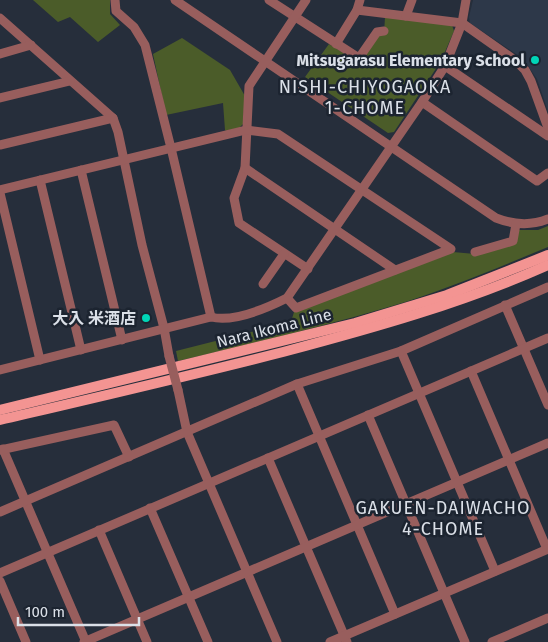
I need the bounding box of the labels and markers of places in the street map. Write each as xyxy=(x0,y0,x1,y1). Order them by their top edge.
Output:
place label: Mitsugarasu Elementary School xyxy=(296,51,525,70)
marker: Mitsugarasu Elementary School xyxy=(529,54,541,66)
place label: 大入 米酒店 xyxy=(52,309,136,328)
marker: 大入 米酒店 xyxy=(140,312,152,324)

